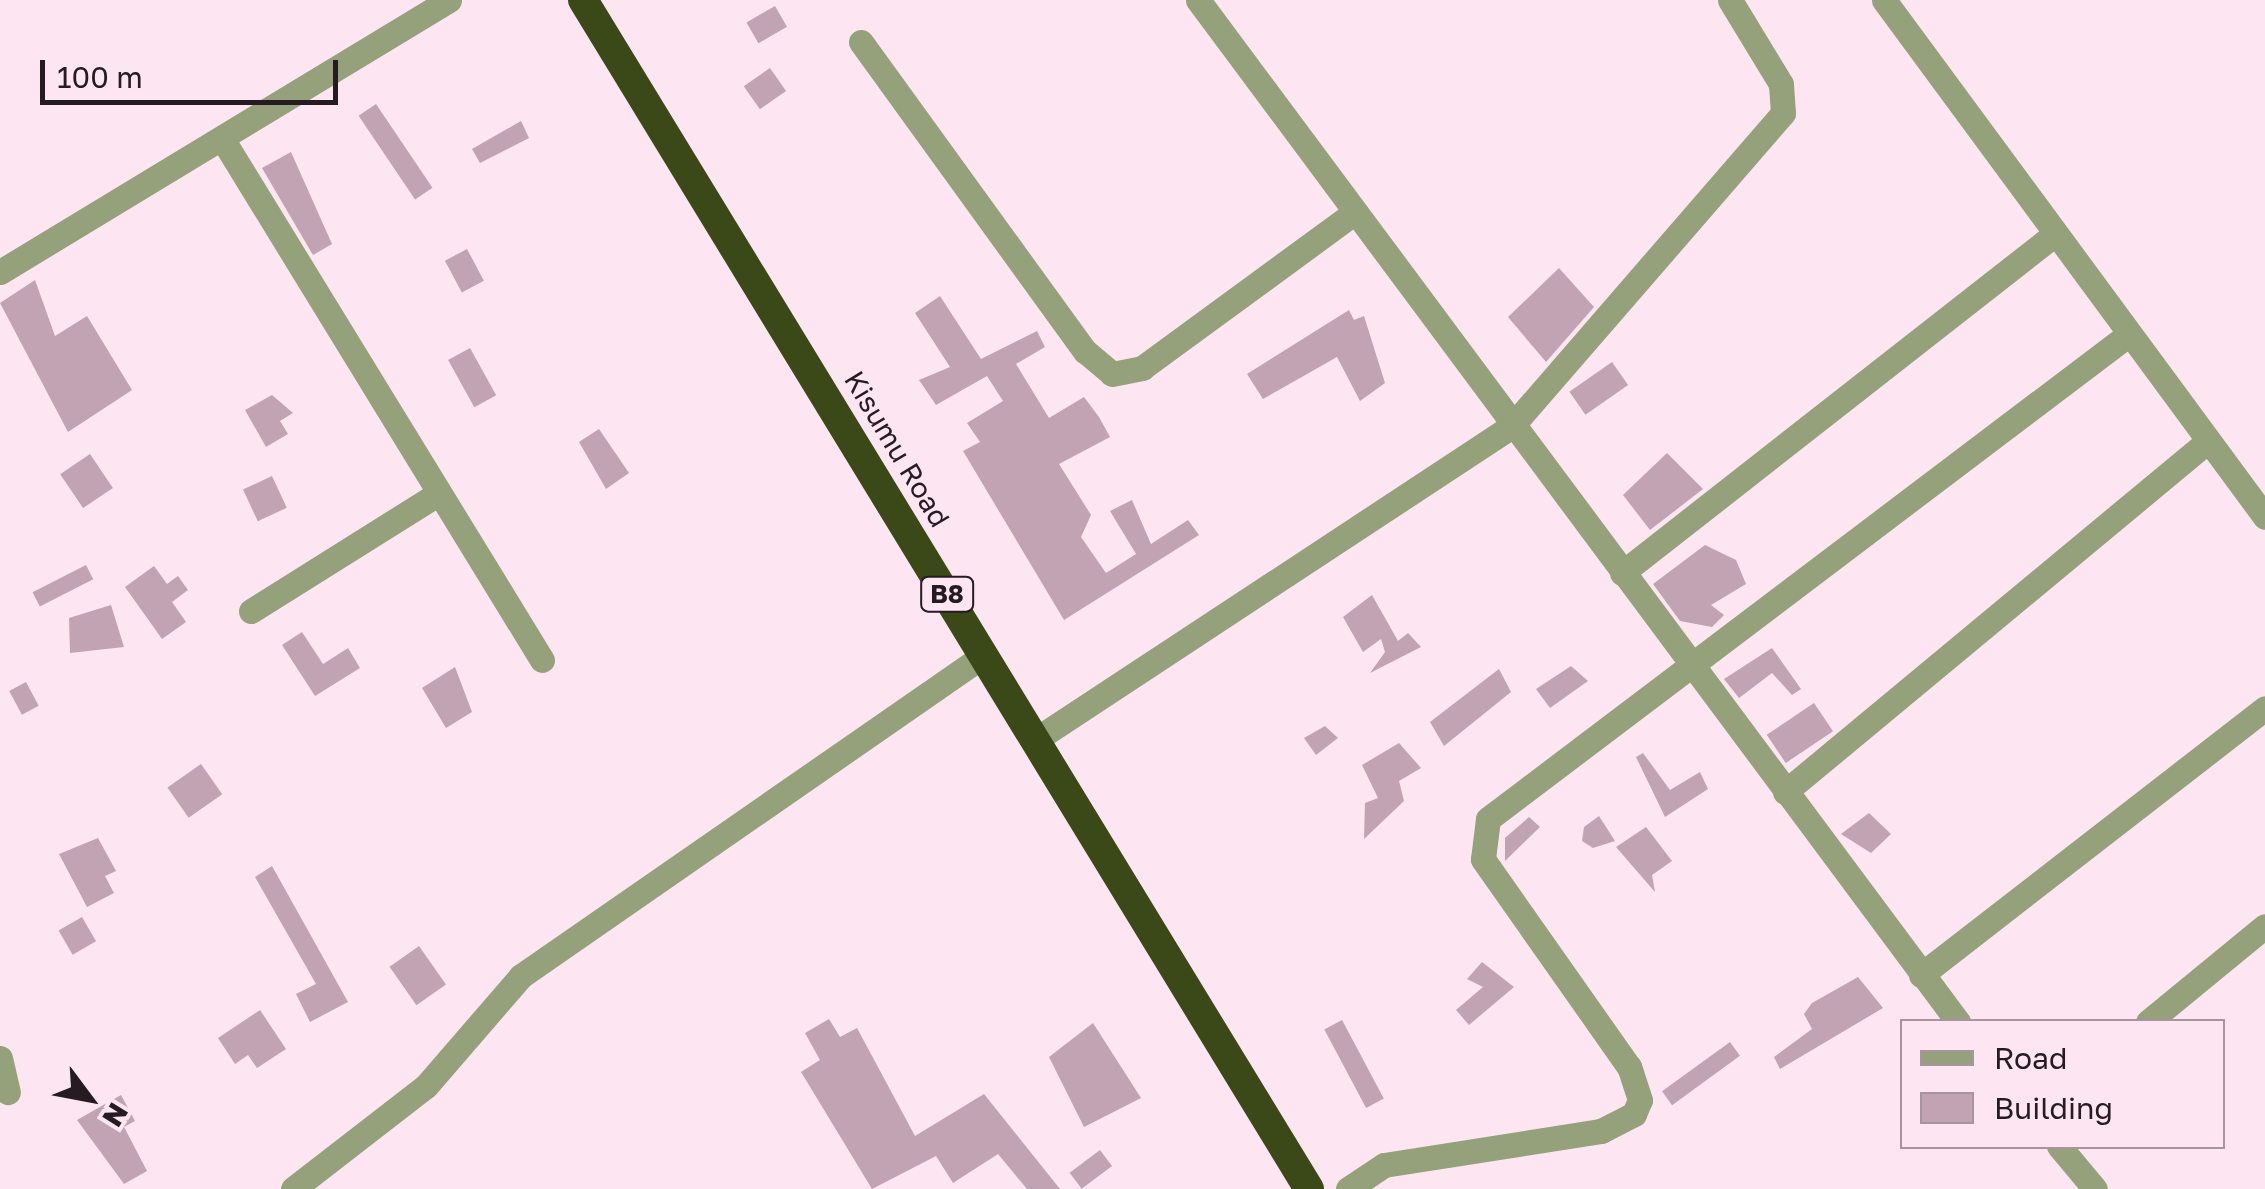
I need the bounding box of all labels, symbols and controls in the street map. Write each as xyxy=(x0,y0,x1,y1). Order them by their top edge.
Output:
scale bar xyxy=(45,40,342,102)
text: 100 m xyxy=(57,59,143,95)
street label: Kisumu Road xyxy=(837,365,957,533)
road number: B8 xyxy=(920,574,974,614)
legend xyxy=(1900,1019,2225,1149)
text: Road xyxy=(1994,1040,2068,1076)
north arrow xyxy=(40,1049,140,1149)
text: Building xyxy=(1994,1090,2113,1126)
text: N xyxy=(96,1097,135,1133)

